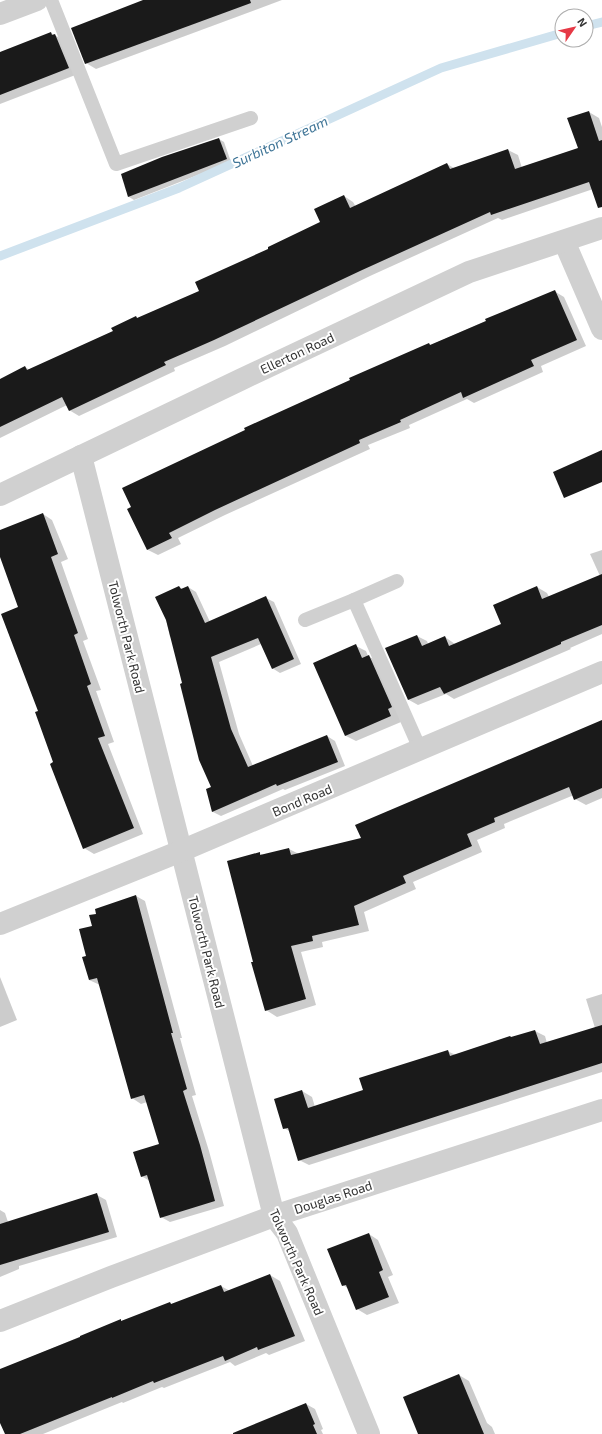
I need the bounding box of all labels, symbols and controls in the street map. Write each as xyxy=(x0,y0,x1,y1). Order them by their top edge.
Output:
north arrow xyxy=(554,8,594,48)
text: N xyxy=(575,15,590,29)
water label: Surbiton Stream xyxy=(229,112,330,171)
street label: Ellerton Road xyxy=(257,329,337,377)
street label: Tolworth Park Road xyxy=(105,579,149,695)
street label: Bond Road xyxy=(270,780,334,820)
street label: Tolworth Park Road xyxy=(185,894,229,1010)
street label: Douglas Road xyxy=(292,1177,374,1217)
street label: Tolworth Park Road xyxy=(266,1206,328,1318)

